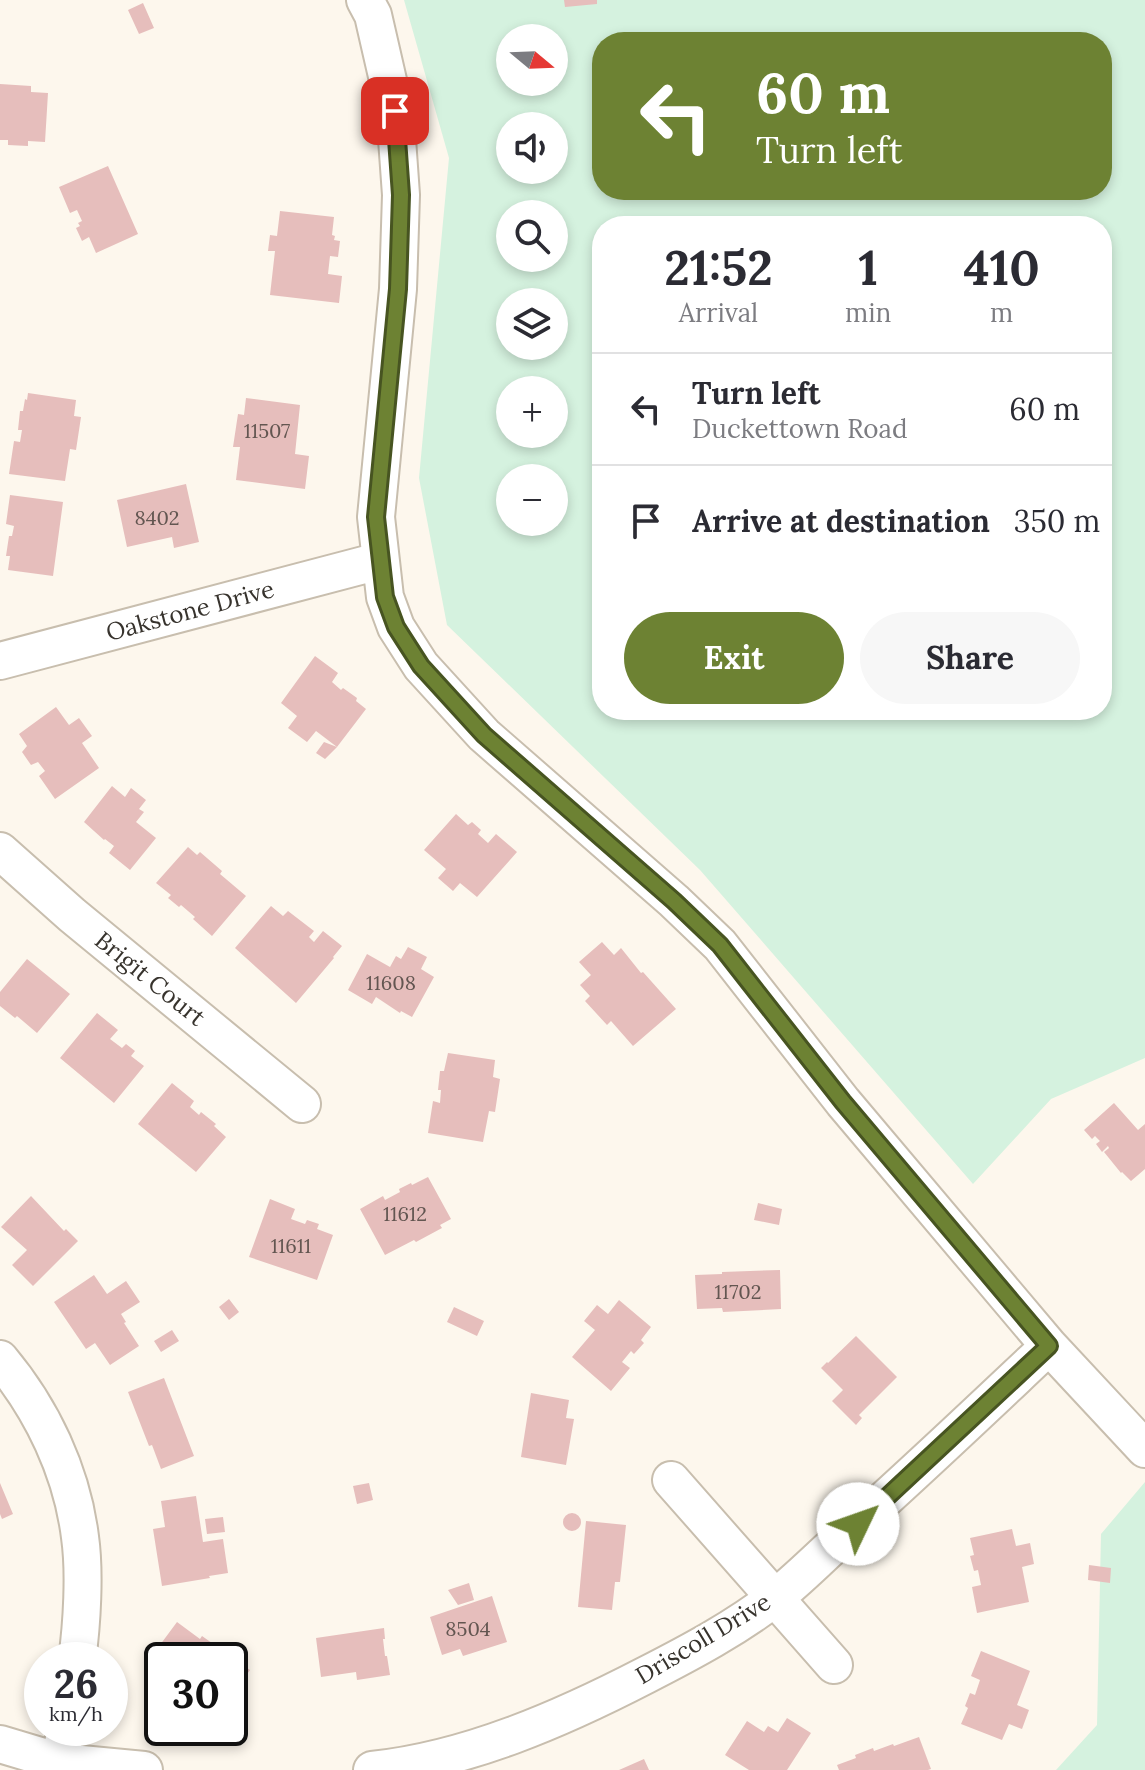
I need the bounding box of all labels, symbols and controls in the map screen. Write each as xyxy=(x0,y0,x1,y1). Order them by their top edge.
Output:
north arrow xyxy=(496,24,568,96)
map controls xyxy=(496,24,568,536)
text: 60 m xyxy=(756,57,890,128)
icon: left xyxy=(624,64,728,168)
pin xyxy=(361,77,429,145)
icon: arrive xyxy=(373,89,417,133)
button: sound xyxy=(496,112,568,184)
text: Turn left xyxy=(756,127,903,173)
button: search xyxy=(496,200,568,272)
text: 21:52 xyxy=(664,237,773,298)
text: 1 xyxy=(858,237,878,298)
text: 410 xyxy=(963,237,1040,298)
button: layers xyxy=(496,288,568,360)
text: Arrival xyxy=(679,296,758,329)
text: min xyxy=(845,296,891,329)
text: m xyxy=(990,296,1013,329)
text: Turn left xyxy=(692,374,820,412)
button: + xyxy=(496,376,568,448)
icon: left xyxy=(624,387,668,431)
text: 60 m xyxy=(1009,390,1080,428)
text: Duckettown Road xyxy=(692,412,908,445)
house number: 11507 xyxy=(244,418,290,443)
button: − xyxy=(496,464,568,536)
icon: arrive xyxy=(624,499,668,543)
text: Arrive at destination xyxy=(692,502,990,540)
text: 350 m xyxy=(1014,502,1100,540)
house number: 8402 xyxy=(134,505,180,530)
street label: Oakstone Drive xyxy=(102,573,277,648)
button: Exit xyxy=(624,612,844,704)
button: Share xyxy=(860,612,1080,704)
street label: Brigit Court xyxy=(89,925,212,1033)
house number: 11608 xyxy=(366,970,416,995)
house number: 11612 xyxy=(383,1201,427,1226)
house number: 11611 xyxy=(271,1233,311,1258)
house number: 11702 xyxy=(715,1279,761,1304)
position arrow xyxy=(816,1482,900,1566)
street label: Driscoll Drive xyxy=(630,1586,776,1691)
house number: 8504 xyxy=(445,1616,491,1641)
speed limit sign: 30 xyxy=(144,1642,248,1746)
text: 26 xyxy=(54,1658,98,1709)
text: km/h xyxy=(49,1701,103,1726)

